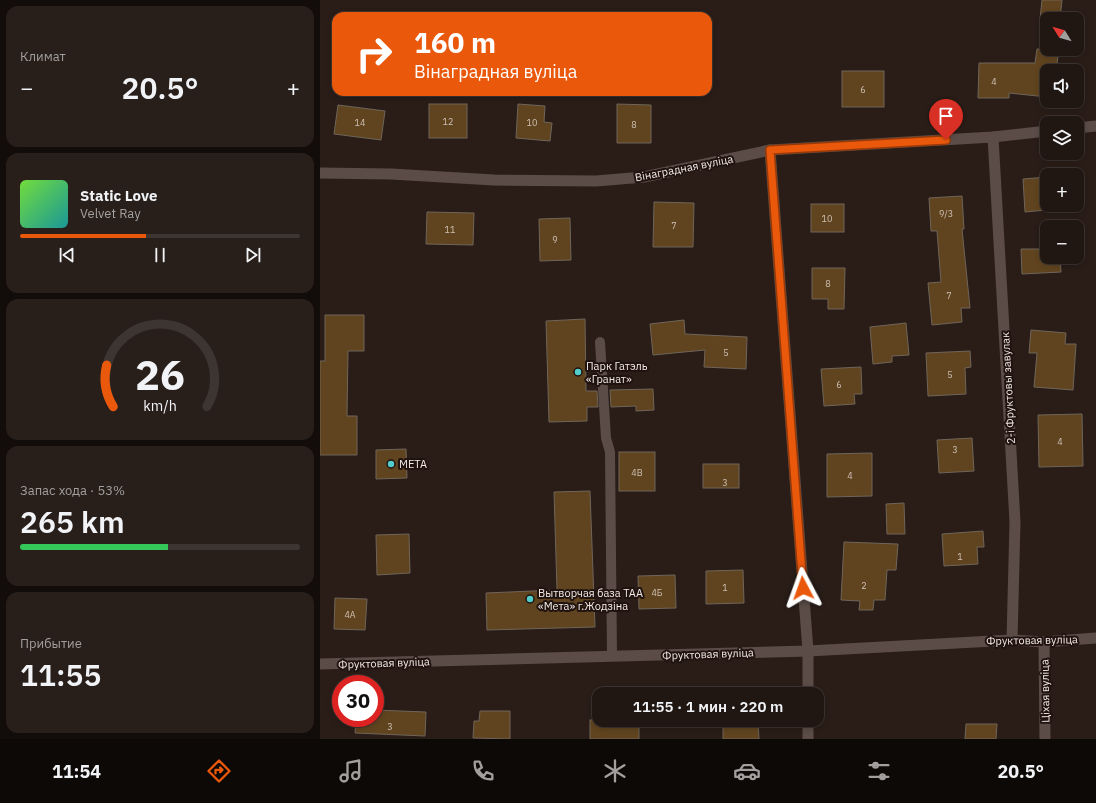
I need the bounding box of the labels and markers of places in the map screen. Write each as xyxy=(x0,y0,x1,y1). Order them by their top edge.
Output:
pin xyxy=(929,99,963,140)
place label: Парк Гатэль «Гранат» xyxy=(586,359,648,386)
marker: Парк Гатэль «Гранат» xyxy=(573,367,583,377)
place label: МЕТА xyxy=(399,457,427,471)
marker: МЕТА xyxy=(386,459,396,469)
place label: Вытворчая база ТАА «Мета» г.Жодзіна xyxy=(538,586,643,613)
marker: Вытворчая база ТАА «Мета» г.Жодзіна xyxy=(525,594,535,604)

